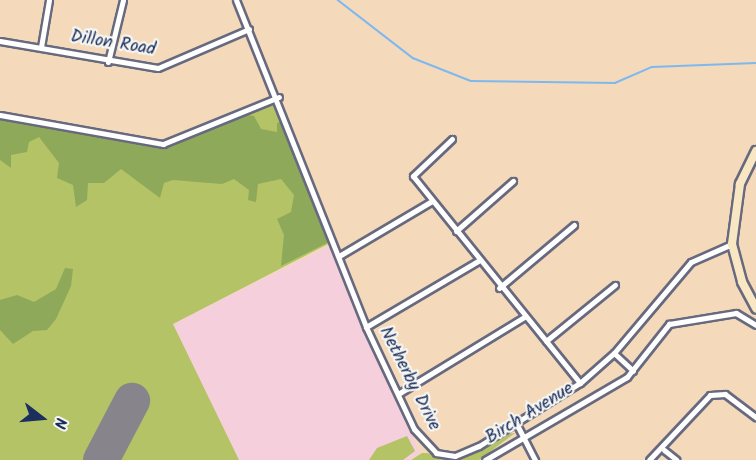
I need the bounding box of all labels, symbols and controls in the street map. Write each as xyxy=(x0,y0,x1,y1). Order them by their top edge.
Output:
street label: Dillon Road xyxy=(69,27,157,61)
street label: Netherby Drive xyxy=(374,323,444,435)
street label: Birch Avenue xyxy=(482,378,578,450)
north arrow xyxy=(12,388,72,448)
text: N xyxy=(46,415,73,431)

